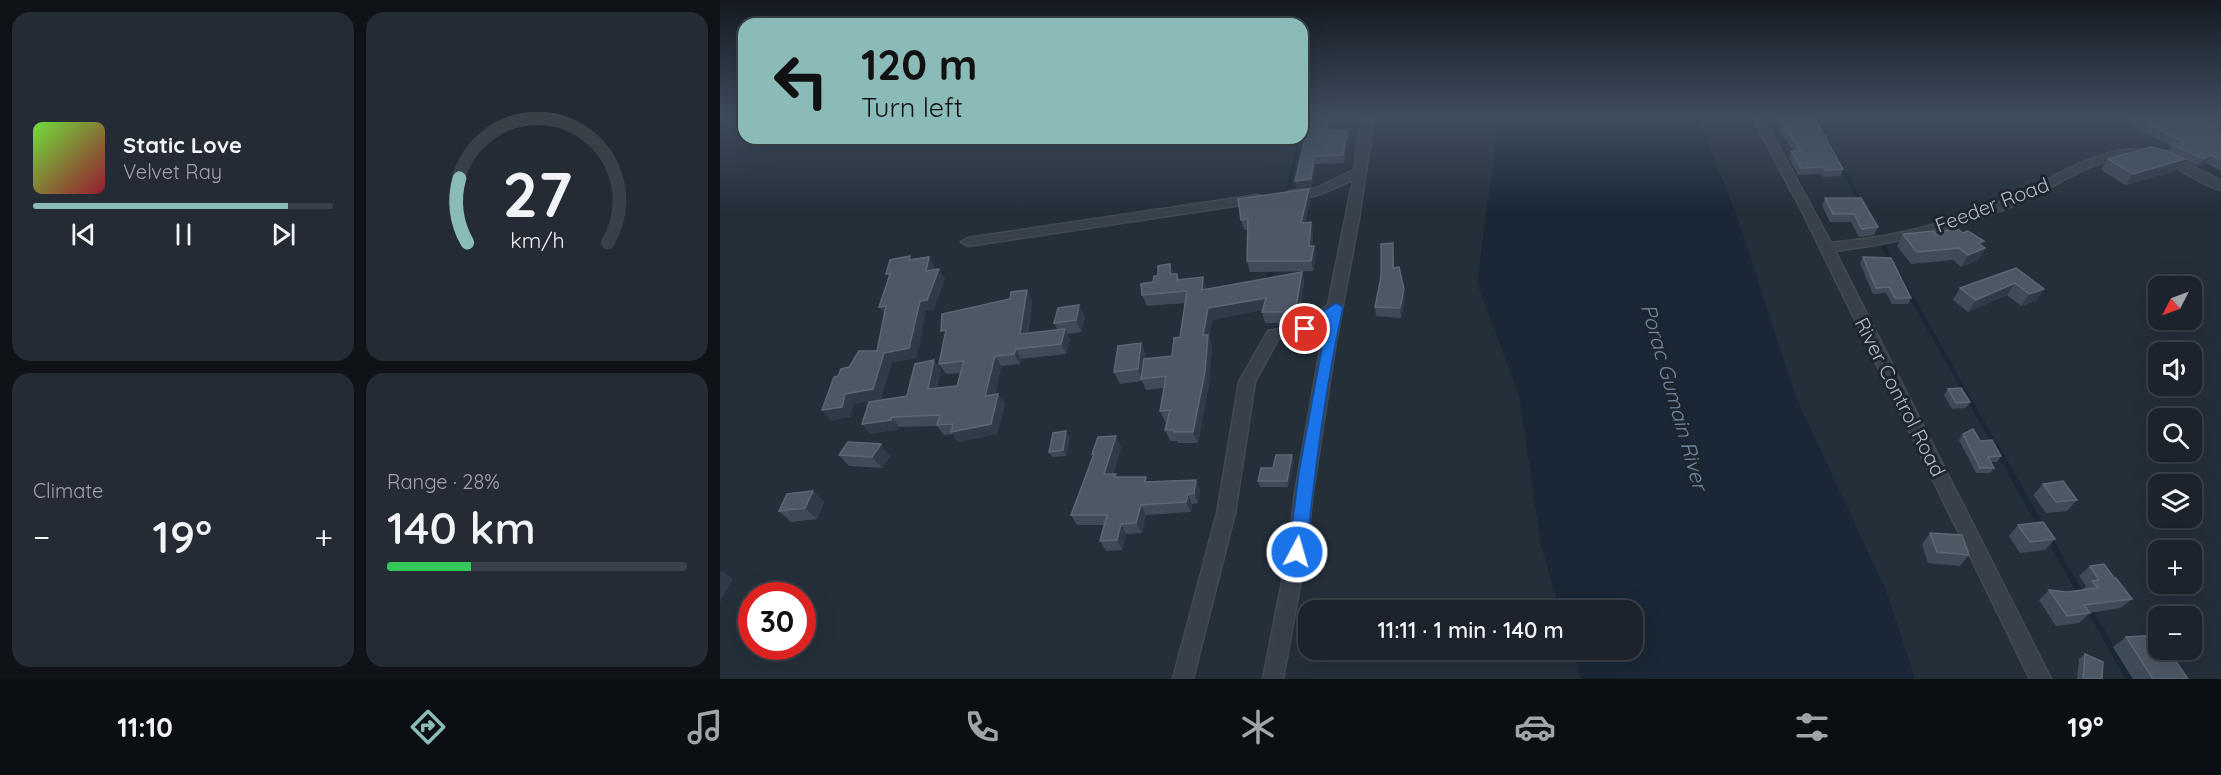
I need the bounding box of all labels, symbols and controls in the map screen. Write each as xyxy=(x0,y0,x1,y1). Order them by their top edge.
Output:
text: 120 m xyxy=(861,38,978,91)
icon: left xyxy=(762,42,840,120)
text: Turn left xyxy=(861,90,963,124)
text: Static Love xyxy=(123,131,242,159)
text: 27 xyxy=(502,156,572,234)
text: Velvet Ray xyxy=(123,159,222,184)
street label: Feeder Road xyxy=(1931,171,2052,238)
icon: previous xyxy=(67,218,100,251)
icon: pause xyxy=(167,218,200,251)
icon: next xyxy=(267,218,300,251)
text: km/h xyxy=(510,228,564,254)
north arrow xyxy=(2148,276,2202,330)
map controls xyxy=(2148,276,2202,660)
water label: Porac Gumain River xyxy=(1636,301,1715,496)
pin xyxy=(1279,303,1330,354)
icon: arrive xyxy=(1288,312,1321,345)
street label: River Control Road xyxy=(1850,313,1951,480)
button: sound xyxy=(2148,342,2202,396)
button: search xyxy=(2148,408,2202,462)
text: Range · 28% xyxy=(387,469,500,494)
button: layers xyxy=(2148,474,2202,528)
text: Climate xyxy=(33,478,103,503)
text: 140 km xyxy=(387,499,536,555)
text: 19° xyxy=(153,508,212,564)
text: − xyxy=(33,516,50,557)
text: + xyxy=(314,516,333,557)
position arrow xyxy=(1265,520,1329,584)
button: + xyxy=(2148,540,2202,594)
speed limit sign: 30 xyxy=(738,582,816,660)
button: − xyxy=(2148,606,2202,660)
text: 11:11 · 1 min · 140 m xyxy=(1377,616,1564,644)
icon: directions xyxy=(407,706,449,748)
icon: music xyxy=(684,706,726,748)
icon: phone xyxy=(961,706,1003,748)
icon: climate xyxy=(1237,706,1279,748)
icon: car xyxy=(1514,706,1556,748)
icon: filters xyxy=(1791,706,1833,748)
text: 11:10 xyxy=(117,710,173,744)
text: 19° xyxy=(2067,710,2104,744)

